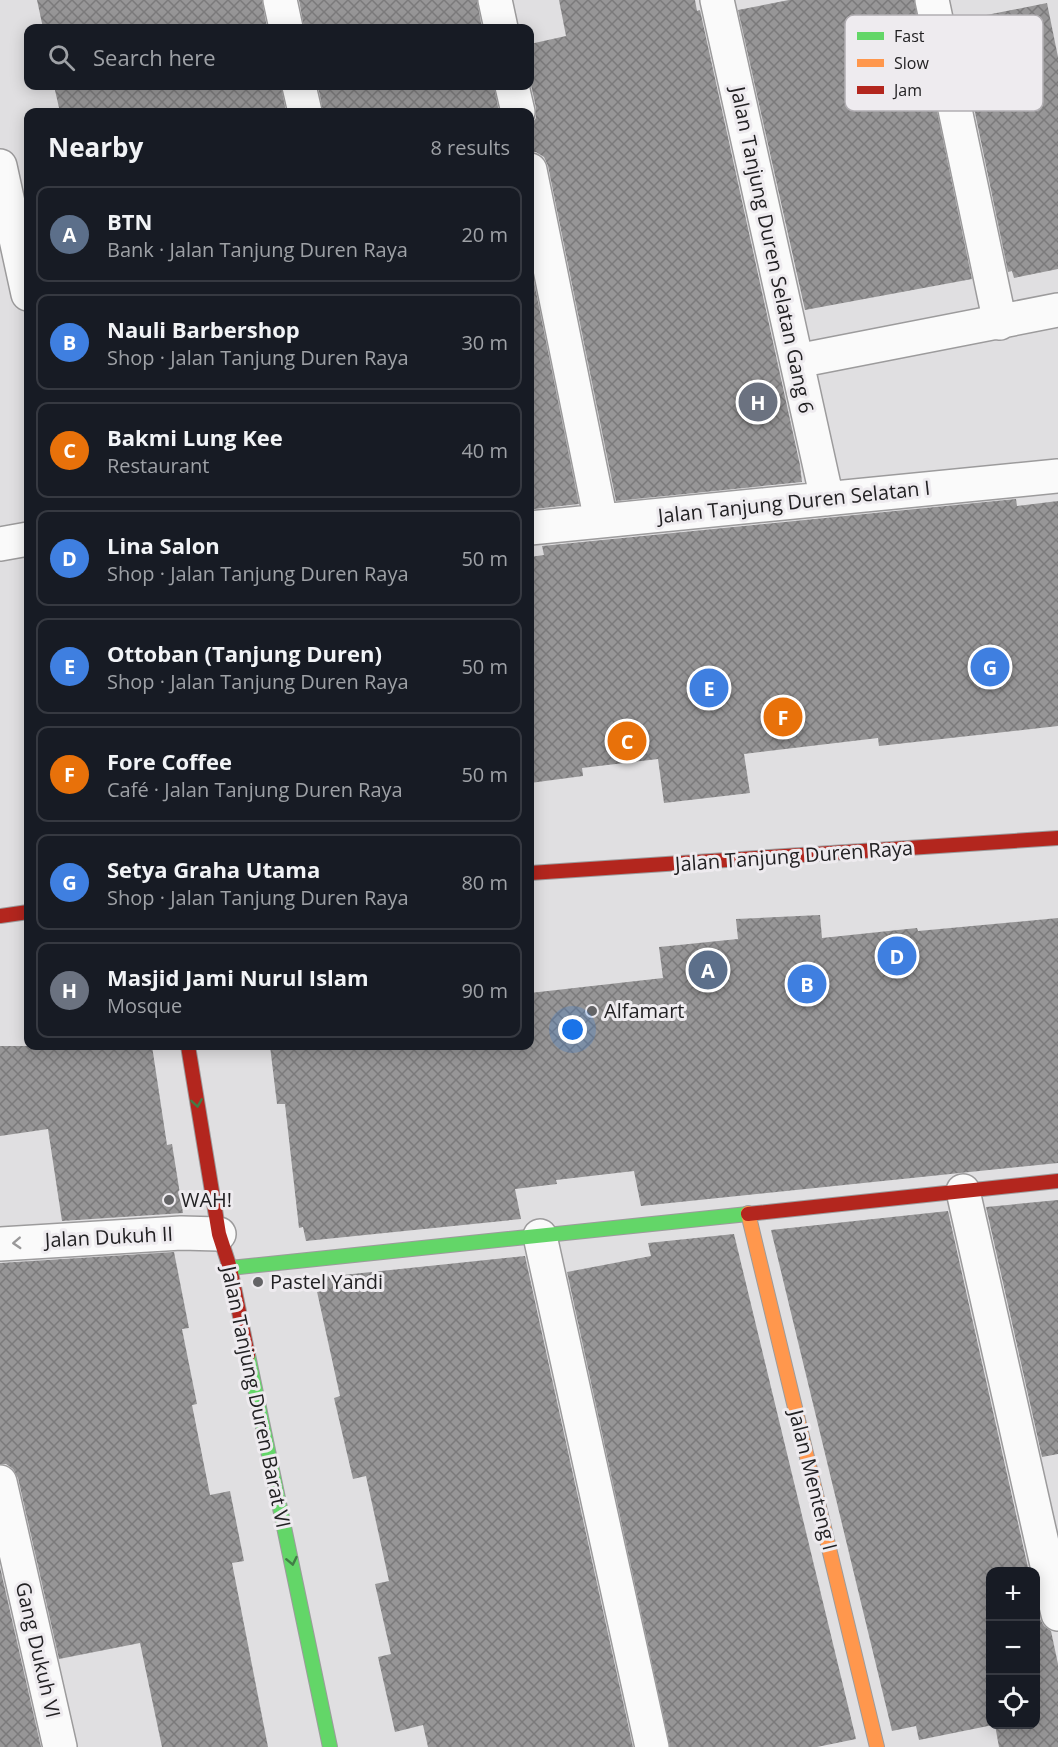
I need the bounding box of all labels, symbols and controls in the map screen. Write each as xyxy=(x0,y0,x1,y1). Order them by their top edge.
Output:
legend xyxy=(845,15,1043,111)
search box xyxy=(24,24,534,90)
text: Fast xyxy=(894,25,925,47)
icon: search xyxy=(45,41,78,74)
text: Search here xyxy=(93,42,216,72)
text: Slow xyxy=(894,52,929,74)
text: Jam xyxy=(892,79,922,101)
street label: Jalan Tanjung Duren Selatan Gang 6 xyxy=(724,82,820,416)
text: Nearby xyxy=(48,129,143,165)
text: 8 results xyxy=(430,134,510,161)
text: BTN xyxy=(107,206,152,236)
text: A xyxy=(63,221,76,248)
text: 20 m xyxy=(461,221,508,248)
text: Bank · Jalan Tanjung Duren Raya xyxy=(107,236,408,263)
text: Nauli Barbershop xyxy=(107,314,300,344)
text: B xyxy=(63,329,76,356)
text: 30 m xyxy=(461,329,508,356)
text: Shop · Jalan Tanjung Duren Raya xyxy=(107,344,409,371)
pin: H xyxy=(738,380,777,424)
text: Bakmi Lung Kee xyxy=(107,422,283,452)
text: C xyxy=(63,437,76,464)
text: 40 m xyxy=(461,437,508,464)
text: Restaurant xyxy=(107,452,209,479)
street label: Jalan Tanjung Duren Selatan I xyxy=(655,474,931,529)
text: Lina Salon xyxy=(107,530,220,560)
text: D xyxy=(62,545,77,572)
text: 50 m xyxy=(461,545,508,572)
text: Shop · Jalan Tanjung Duren Raya xyxy=(107,560,409,587)
text: Ottoban (Tanjung Duren) xyxy=(107,638,382,668)
pin: G xyxy=(970,644,1010,690)
text: E xyxy=(64,653,75,680)
text: 50 m xyxy=(461,653,508,680)
pin: E xyxy=(690,666,728,710)
text: Shop · Jalan Tanjung Duren Raya xyxy=(107,668,409,695)
pin: F xyxy=(764,694,802,740)
pin: C xyxy=(608,718,646,764)
text: Fore Coffee xyxy=(107,746,232,776)
text: F xyxy=(64,761,75,788)
text: 50 m xyxy=(461,761,508,788)
text: Café · Jalan Tanjung Duren Raya xyxy=(107,776,403,803)
street label: Jalan Tanjung Duren Raya xyxy=(672,834,914,877)
text: Setya Graha Utama xyxy=(107,854,320,884)
text: G xyxy=(62,869,77,896)
text: 80 m xyxy=(461,869,508,896)
text: Shop · Jalan Tanjung Duren Raya xyxy=(107,884,409,911)
pin: D xyxy=(878,934,916,978)
pin: A xyxy=(688,948,728,992)
text: Masjid Jami Nurul Islam xyxy=(107,962,369,992)
pin: B xyxy=(788,962,826,1006)
text: H xyxy=(62,977,77,1004)
text: 90 m xyxy=(461,977,508,1004)
text: Mosque xyxy=(107,992,182,1019)
place label: Alfamart xyxy=(604,997,684,1024)
marker: Alfamart xyxy=(585,1004,599,1018)
your location xyxy=(558,1015,587,1044)
one-way arrow xyxy=(191,1099,203,1108)
place label: WAH! xyxy=(181,1186,232,1213)
marker: WAH! xyxy=(162,1193,176,1207)
street label: Jalan Dukuh II xyxy=(42,1220,174,1253)
one-way arrow xyxy=(13,1236,22,1249)
street label: Jalan Tanjung Duren Barat VI xyxy=(215,1262,297,1530)
place label: Pastel Yandi xyxy=(270,1268,383,1295)
marker: Pastel Yandi xyxy=(251,1275,265,1289)
street label: Jalan Menteng I xyxy=(783,1405,844,1553)
one-way arrow xyxy=(284,1556,297,1566)
map controls xyxy=(986,1567,1040,1729)
button: + xyxy=(986,1567,1040,1621)
street label: Gang Dukuh VI xyxy=(10,1579,67,1720)
button: − xyxy=(986,1621,1040,1675)
button: locate xyxy=(986,1675,1040,1729)

